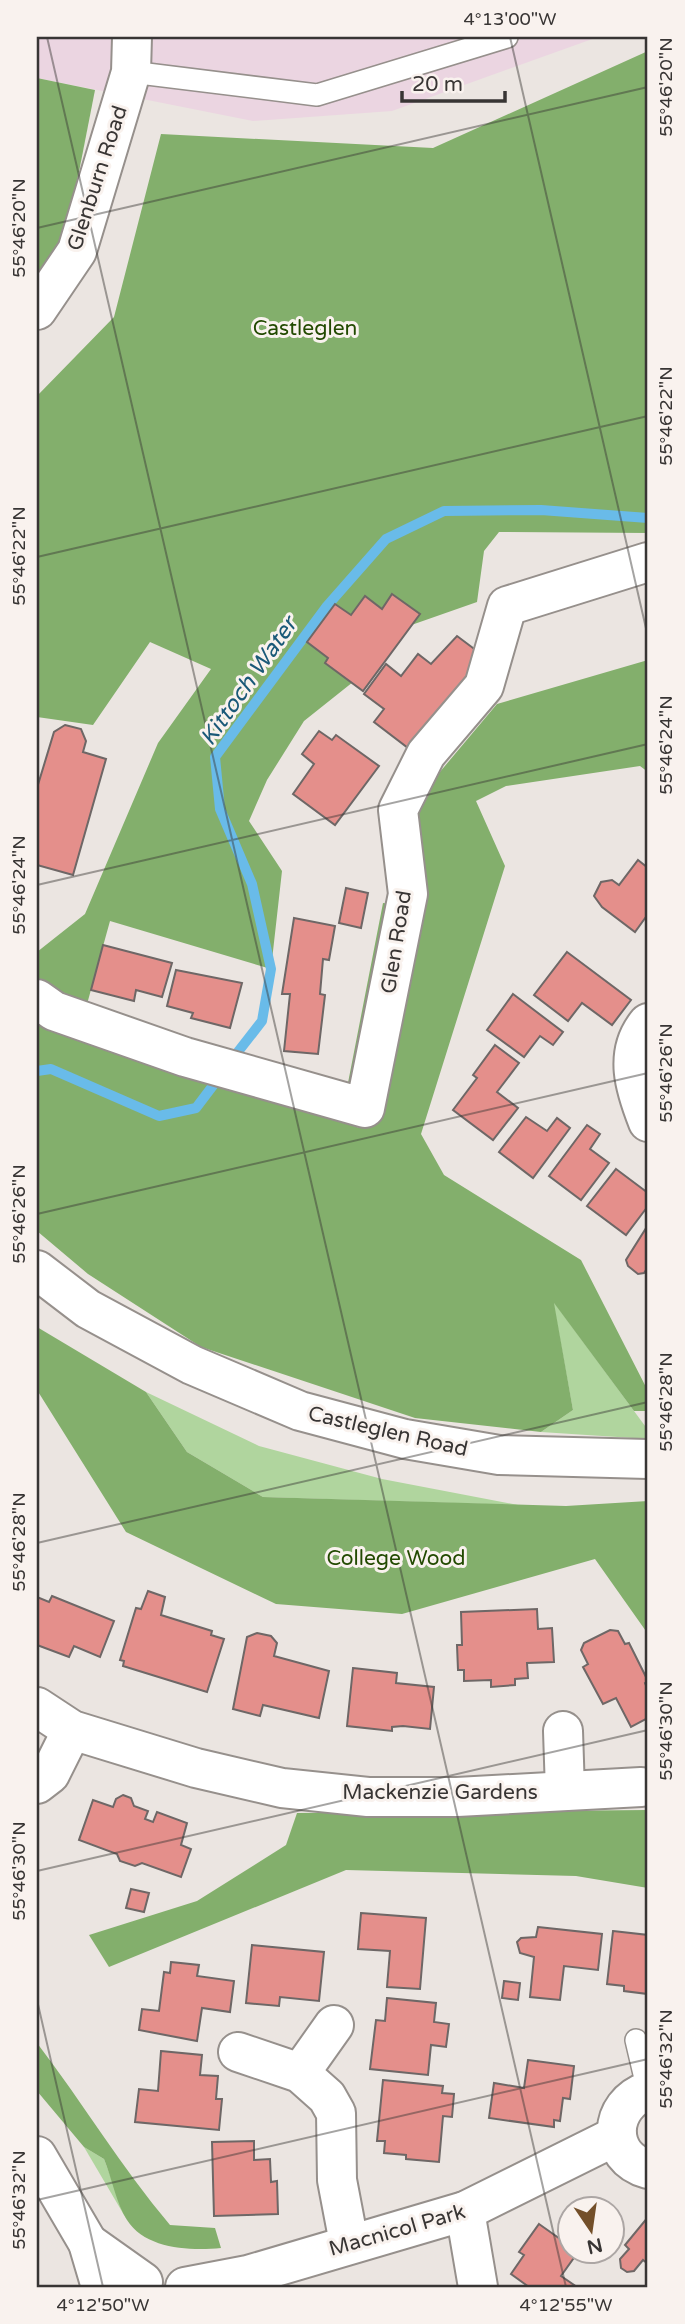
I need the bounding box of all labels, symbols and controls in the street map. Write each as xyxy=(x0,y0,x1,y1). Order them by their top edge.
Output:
text: 4°13'00"W xyxy=(464,8,556,30)
text: 55°46'20"N xyxy=(655,37,677,137)
scale bar xyxy=(402,60,505,104)
text: 20 m xyxy=(412,72,463,97)
street label: Glenburn Road xyxy=(62,103,133,254)
text: 55°46'20"N xyxy=(8,178,30,278)
park label: Castleglen xyxy=(253,316,357,341)
text: 55°46'22"N xyxy=(655,366,677,466)
text: 55°46'22"N xyxy=(8,506,30,606)
water label: Kittoch Water xyxy=(194,609,305,751)
text: 55°46'24"N xyxy=(655,695,677,795)
text: 55°46'24"N xyxy=(8,835,30,935)
street label: Glen Road xyxy=(376,889,417,995)
text: 55°46'26"N xyxy=(655,1023,677,1123)
text: 55°46'26"N xyxy=(8,1164,30,1264)
text: 55°46'28"N xyxy=(655,1352,677,1452)
street label: Castleglen Road xyxy=(306,1401,470,1462)
text: 55°46'28"N xyxy=(8,1492,30,1592)
park label: College Wood xyxy=(326,1546,466,1571)
text: 55°46'30"N xyxy=(655,1681,677,1781)
street label: Mackenzie Gardens xyxy=(342,1780,538,1805)
text: 55°46'30"N xyxy=(8,1821,30,1921)
text: 55°46'32"N xyxy=(655,2009,677,2109)
text: 55°46'32"N xyxy=(8,2150,30,2250)
north arrow xyxy=(556,2194,626,2264)
street label: Macnicol Park xyxy=(326,2199,468,2262)
text: N xyxy=(585,2233,605,2258)
text: 4°12'50"W xyxy=(57,2294,149,2316)
text: 4°12'55"W xyxy=(520,2294,612,2316)

